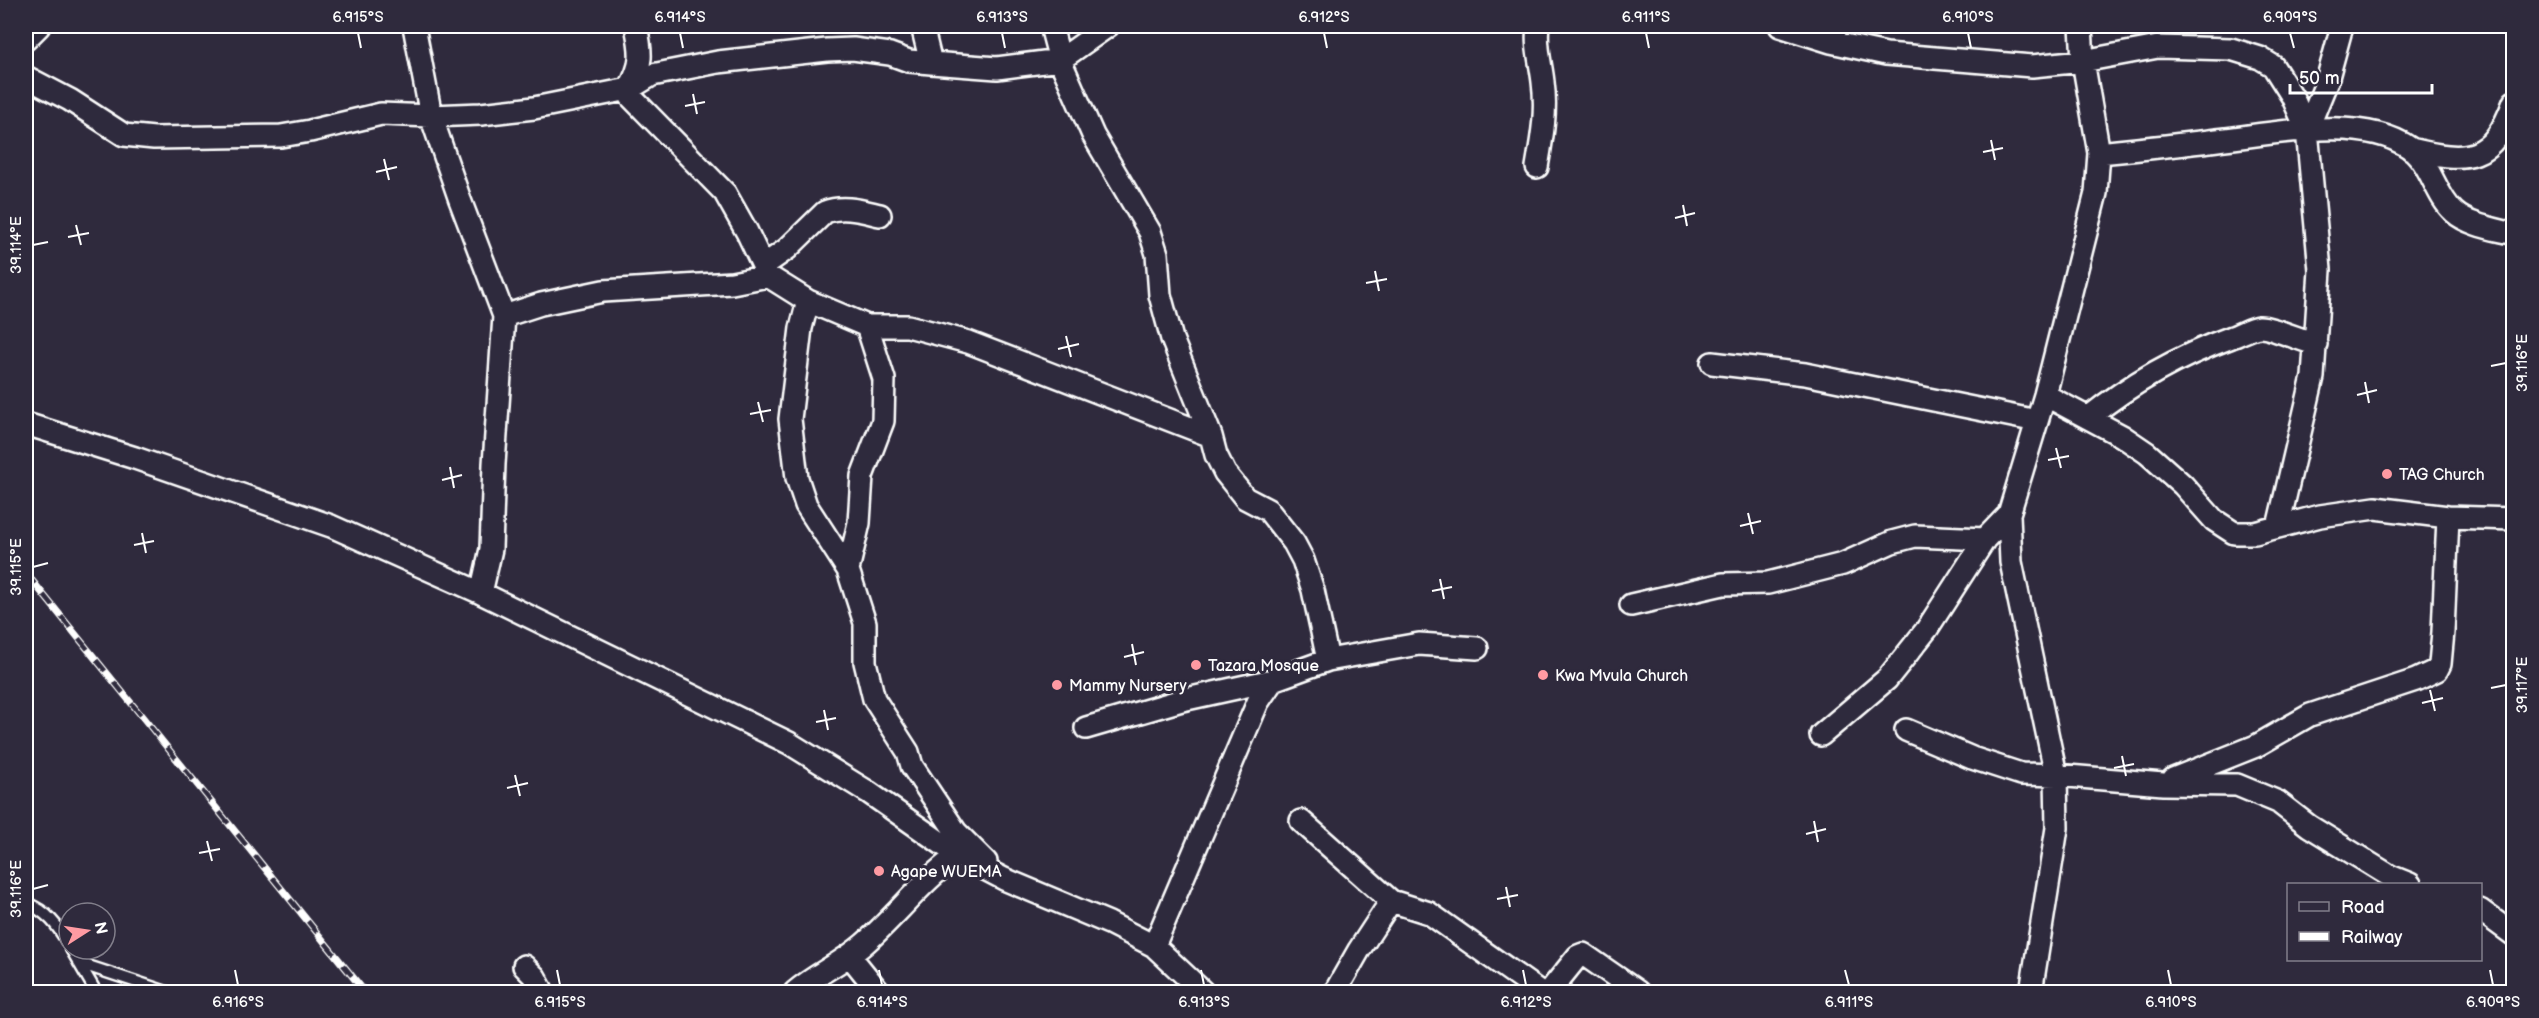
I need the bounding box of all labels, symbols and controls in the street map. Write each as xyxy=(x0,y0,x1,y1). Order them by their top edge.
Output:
text: 6.915°S xyxy=(333,8,383,27)
text: 6.914°S xyxy=(654,8,706,27)
text: 6.913°S xyxy=(976,8,1028,27)
text: 6.912°S xyxy=(1299,8,1349,27)
text: 6.911°S xyxy=(1622,8,1670,27)
text: 6.910°S xyxy=(1942,8,1994,27)
text: 6.909°S xyxy=(2263,8,2317,27)
scale bar xyxy=(2290,57,2432,95)
text: 50 m xyxy=(2299,68,2340,89)
text: 39.114°E xyxy=(7,216,26,274)
text: 39.116°E xyxy=(2513,334,2532,392)
place label: TAG Church xyxy=(2399,466,2485,485)
marker: TAG Church xyxy=(2380,467,2394,481)
text: 39.115°E xyxy=(7,538,26,596)
place label: Tazara Mosque xyxy=(1208,657,1319,676)
text: 39.117°E xyxy=(2513,657,2532,713)
marker: Tazara Mosque xyxy=(1189,658,1203,672)
place label: Kwa Mvula Church xyxy=(1555,667,1688,686)
marker: Kwa Mvula Church xyxy=(1536,668,1550,682)
place label: Mammy Nursery xyxy=(1069,677,1188,696)
marker: Mammy Nursery xyxy=(1050,678,1064,692)
text: 39.116°E xyxy=(7,860,26,918)
place label: Agape WUEMA xyxy=(891,863,1002,882)
marker: Agape WUEMA xyxy=(872,864,886,878)
legend xyxy=(2287,883,2482,961)
text: Road xyxy=(2341,897,2385,918)
north arrow xyxy=(57,901,117,961)
text: N xyxy=(90,920,111,936)
text: Railway xyxy=(2341,927,2403,948)
text: 6.916°S xyxy=(212,993,264,1012)
text: 6.915°S xyxy=(535,993,585,1012)
text: 6.914°S xyxy=(856,993,908,1012)
text: 6.913°S xyxy=(1178,993,1230,1012)
text: 6.912°S xyxy=(1501,993,1551,1012)
text: 6.911°S xyxy=(1825,993,1873,1012)
text: 6.910°S xyxy=(2145,993,2197,1012)
text: 6.909°S xyxy=(2466,993,2520,1012)

